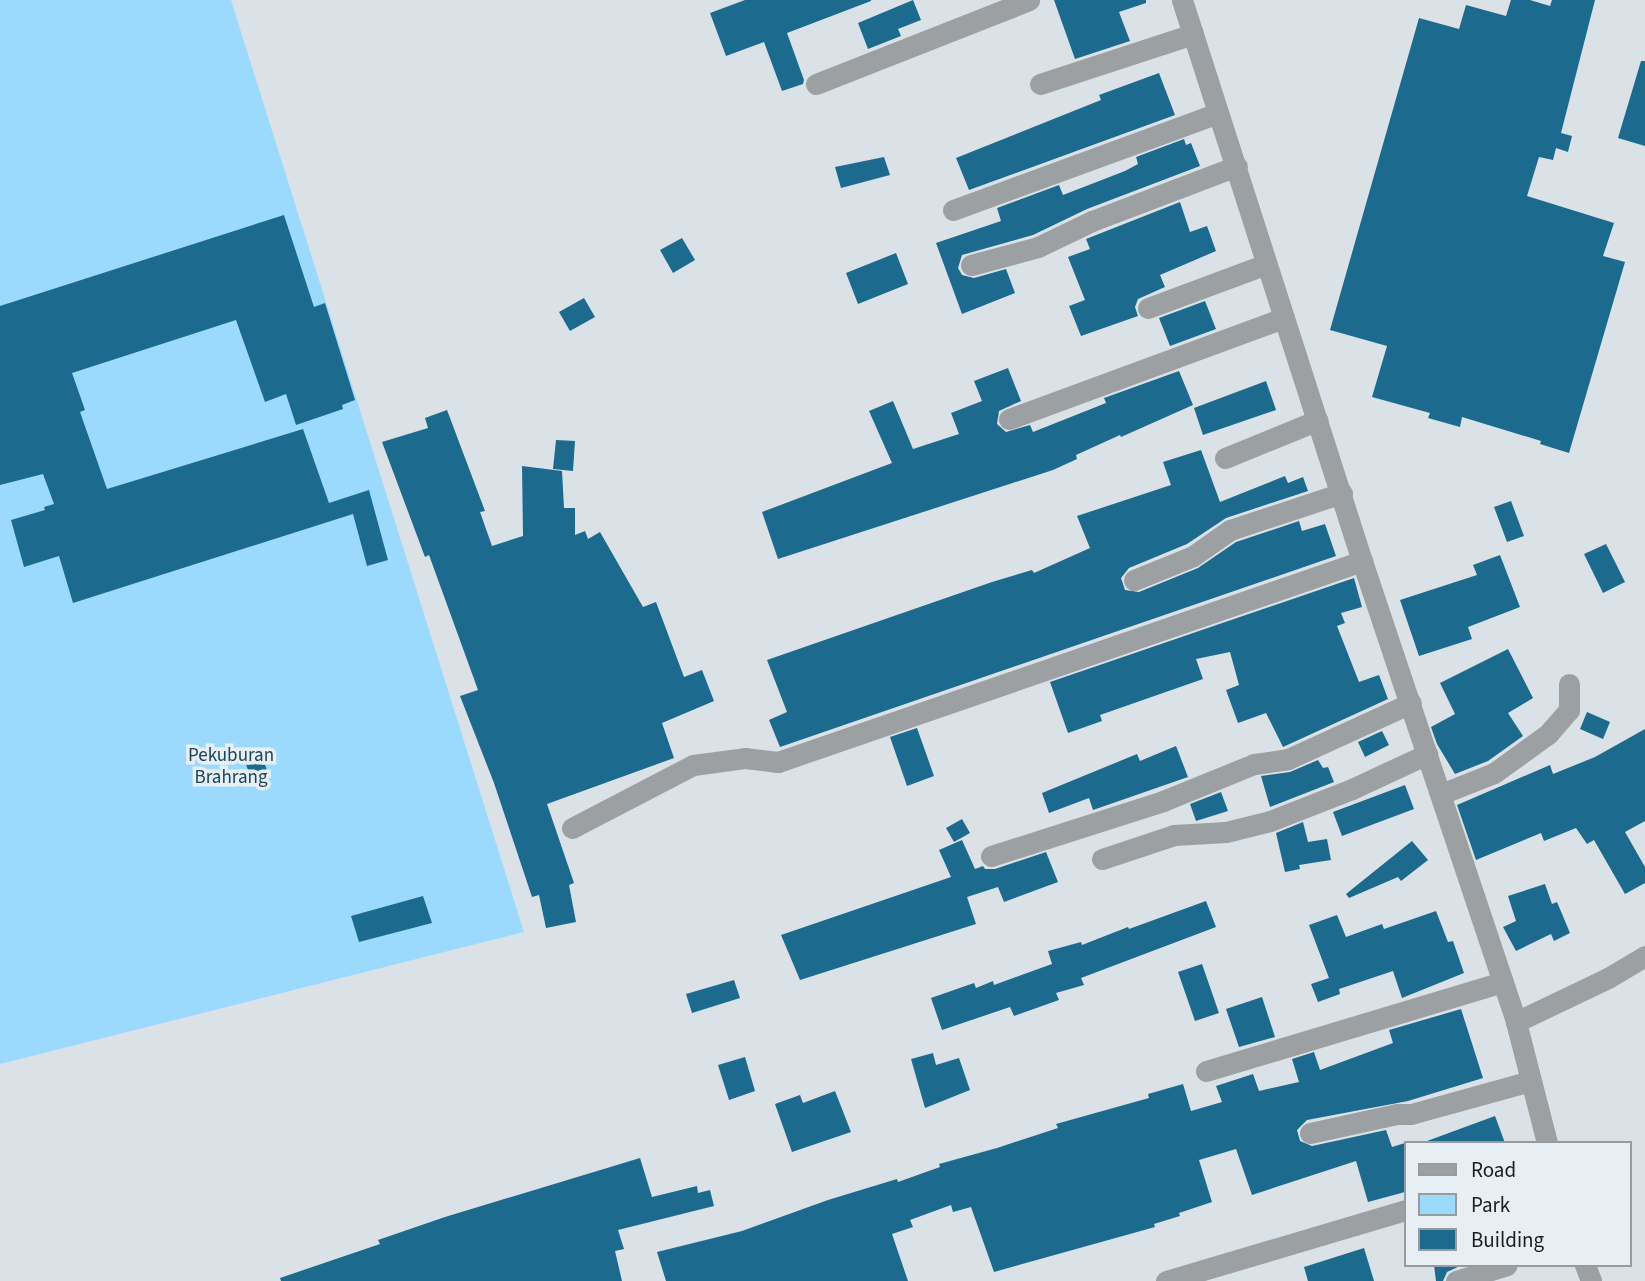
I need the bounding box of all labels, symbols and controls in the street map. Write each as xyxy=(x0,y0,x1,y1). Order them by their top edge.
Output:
park label: Pekuburan Brahrang xyxy=(188,745,274,789)
legend xyxy=(1404,1141,1631,1267)
text: Road xyxy=(1471,1155,1516,1185)
text: Park xyxy=(1471,1190,1510,1220)
text: Building xyxy=(1471,1225,1544,1255)

